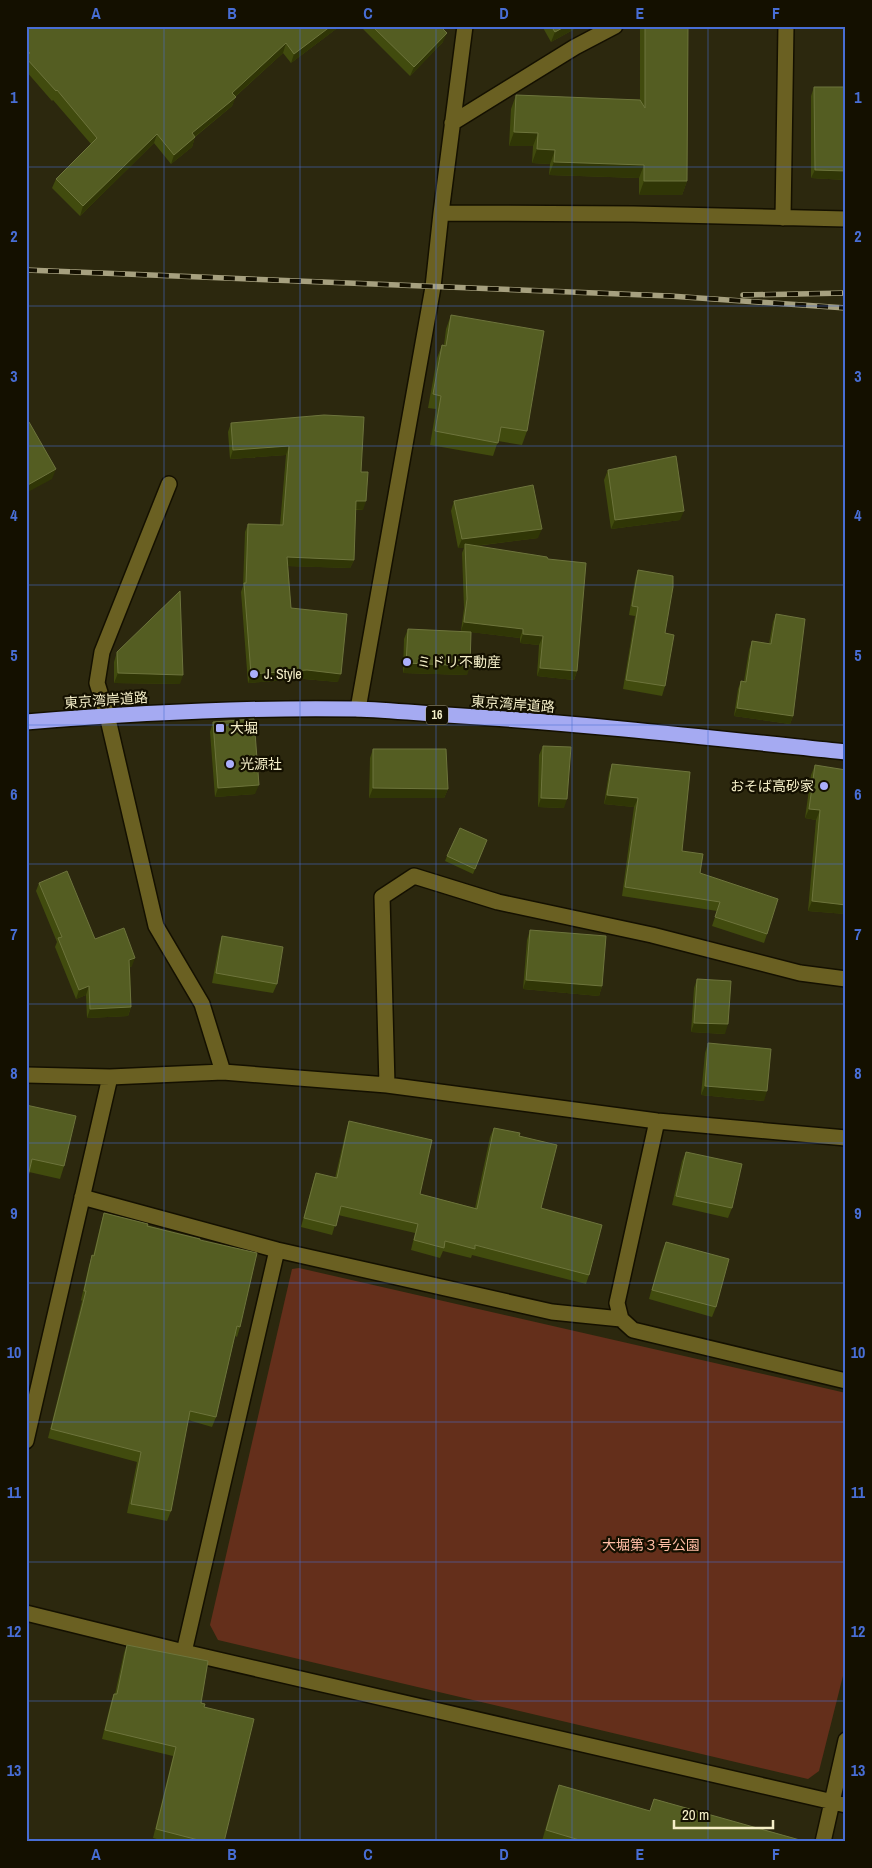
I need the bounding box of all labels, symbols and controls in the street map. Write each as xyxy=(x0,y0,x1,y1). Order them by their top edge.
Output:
text: A xyxy=(91,2,101,24)
text: B xyxy=(227,2,237,24)
text: C xyxy=(363,2,373,24)
text: D xyxy=(499,2,509,24)
text: E xyxy=(636,2,645,24)
text: F xyxy=(772,2,780,24)
text: 1 xyxy=(10,86,18,108)
text: 1 xyxy=(854,86,862,108)
text: 2 xyxy=(10,225,18,247)
text: 2 xyxy=(854,225,862,247)
text: 3 xyxy=(10,365,18,387)
text: 3 xyxy=(854,365,862,387)
text: 4 xyxy=(10,504,18,526)
text: 4 xyxy=(854,504,862,526)
text: 5 xyxy=(10,644,18,666)
text: 5 xyxy=(854,644,862,666)
place label: ミドリ不動産 xyxy=(417,653,501,671)
marker: ミドリ不動産 xyxy=(401,656,413,668)
place label: J. Style xyxy=(264,665,302,683)
marker: J. Style xyxy=(248,668,260,680)
street label: 東京湾岸道路 xyxy=(63,688,149,712)
street label: 東京湾岸道路 xyxy=(470,692,556,716)
road number: 16 xyxy=(426,706,448,724)
place label: 大堀 xyxy=(230,719,258,737)
marker: 大堀 xyxy=(214,722,226,734)
place label: 光源社 xyxy=(240,755,282,773)
marker: 光源社 xyxy=(224,758,236,770)
place label: おそば高砂家 xyxy=(730,777,814,795)
marker: おそば高砂家 xyxy=(818,780,830,792)
text: 6 xyxy=(10,783,18,805)
text: 6 xyxy=(854,783,862,805)
text: 7 xyxy=(10,923,18,945)
text: 7 xyxy=(854,923,862,945)
text: 8 xyxy=(10,1062,18,1084)
text: 8 xyxy=(854,1062,862,1084)
text: 9 xyxy=(10,1202,18,1224)
text: 9 xyxy=(854,1202,862,1224)
text: 10 xyxy=(7,1341,21,1363)
text: 10 xyxy=(851,1341,865,1363)
text: 11 xyxy=(7,1481,22,1503)
text: 11 xyxy=(851,1481,866,1503)
park label: 大堀第３号公園 xyxy=(602,1536,700,1554)
text: 12 xyxy=(7,1620,21,1642)
text: 12 xyxy=(851,1620,865,1642)
text: 13 xyxy=(7,1759,21,1781)
text: 13 xyxy=(851,1759,865,1781)
scale bar xyxy=(674,1798,773,1830)
text: 20 m xyxy=(682,1804,709,1825)
text: A xyxy=(91,1843,101,1865)
text: B xyxy=(227,1843,237,1865)
text: C xyxy=(363,1843,373,1865)
text: D xyxy=(499,1843,509,1865)
text: E xyxy=(636,1843,645,1865)
text: F xyxy=(772,1843,780,1865)

